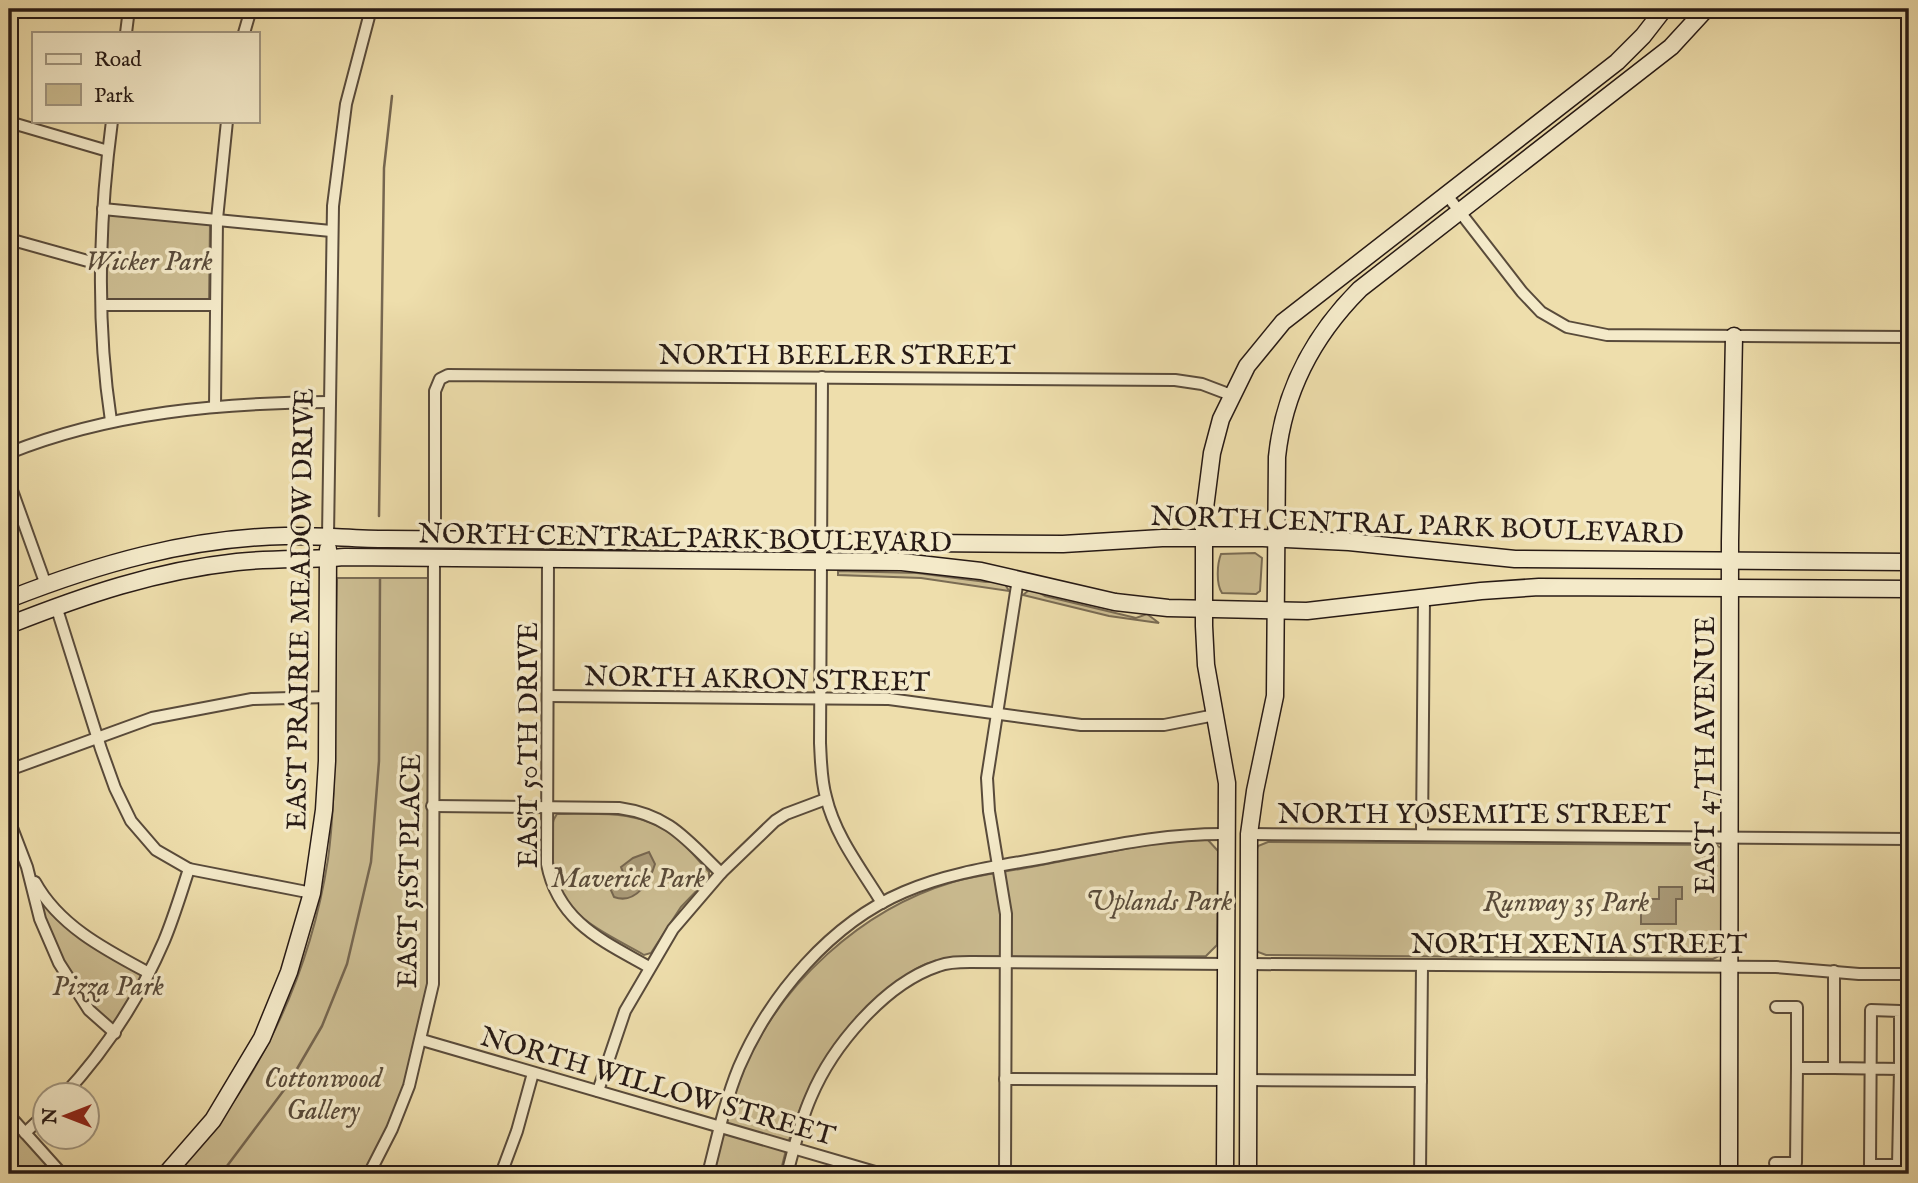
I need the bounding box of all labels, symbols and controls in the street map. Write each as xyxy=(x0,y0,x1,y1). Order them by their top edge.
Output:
legend xyxy=(32,32,259,122)
text: Road xyxy=(94,47,142,74)
text: Park xyxy=(94,83,135,110)
park label: Wicker Park xyxy=(85,245,213,280)
street label: NORTH BEELER STREET xyxy=(658,339,1016,374)
street label: EAST PRAIRIE MEADOW DRIVE xyxy=(280,388,323,830)
street label: NORTH CENTRAL PARK BOULEVARD xyxy=(1150,500,1684,553)
street label: NORTH CENTRAL PARK BOULEVARD xyxy=(418,517,952,562)
street label: EAST 47TH AVENUE xyxy=(1689,616,1724,894)
street label: EAST 50TH DRIVE xyxy=(512,622,547,868)
street label: NORTH AKRON STREET xyxy=(584,660,931,701)
street label: EAST 51ST PLACE xyxy=(391,753,430,989)
street label: NORTH YOSEMITE STREET xyxy=(1277,798,1671,833)
park label: Maverick Park xyxy=(551,862,705,897)
park label: Uplands Park xyxy=(1085,885,1233,920)
park label: Runway 35 Park xyxy=(1483,886,1649,921)
street label: NORTH XENIA STREET xyxy=(1411,928,1748,963)
park label: Pizza Park xyxy=(52,970,164,1005)
street label: NORTH WILLOW STREET xyxy=(476,1020,839,1155)
park label: Cottonwood Gallery xyxy=(264,1062,384,1129)
north arrow xyxy=(32,1082,102,1152)
text: N xyxy=(39,1107,63,1125)

